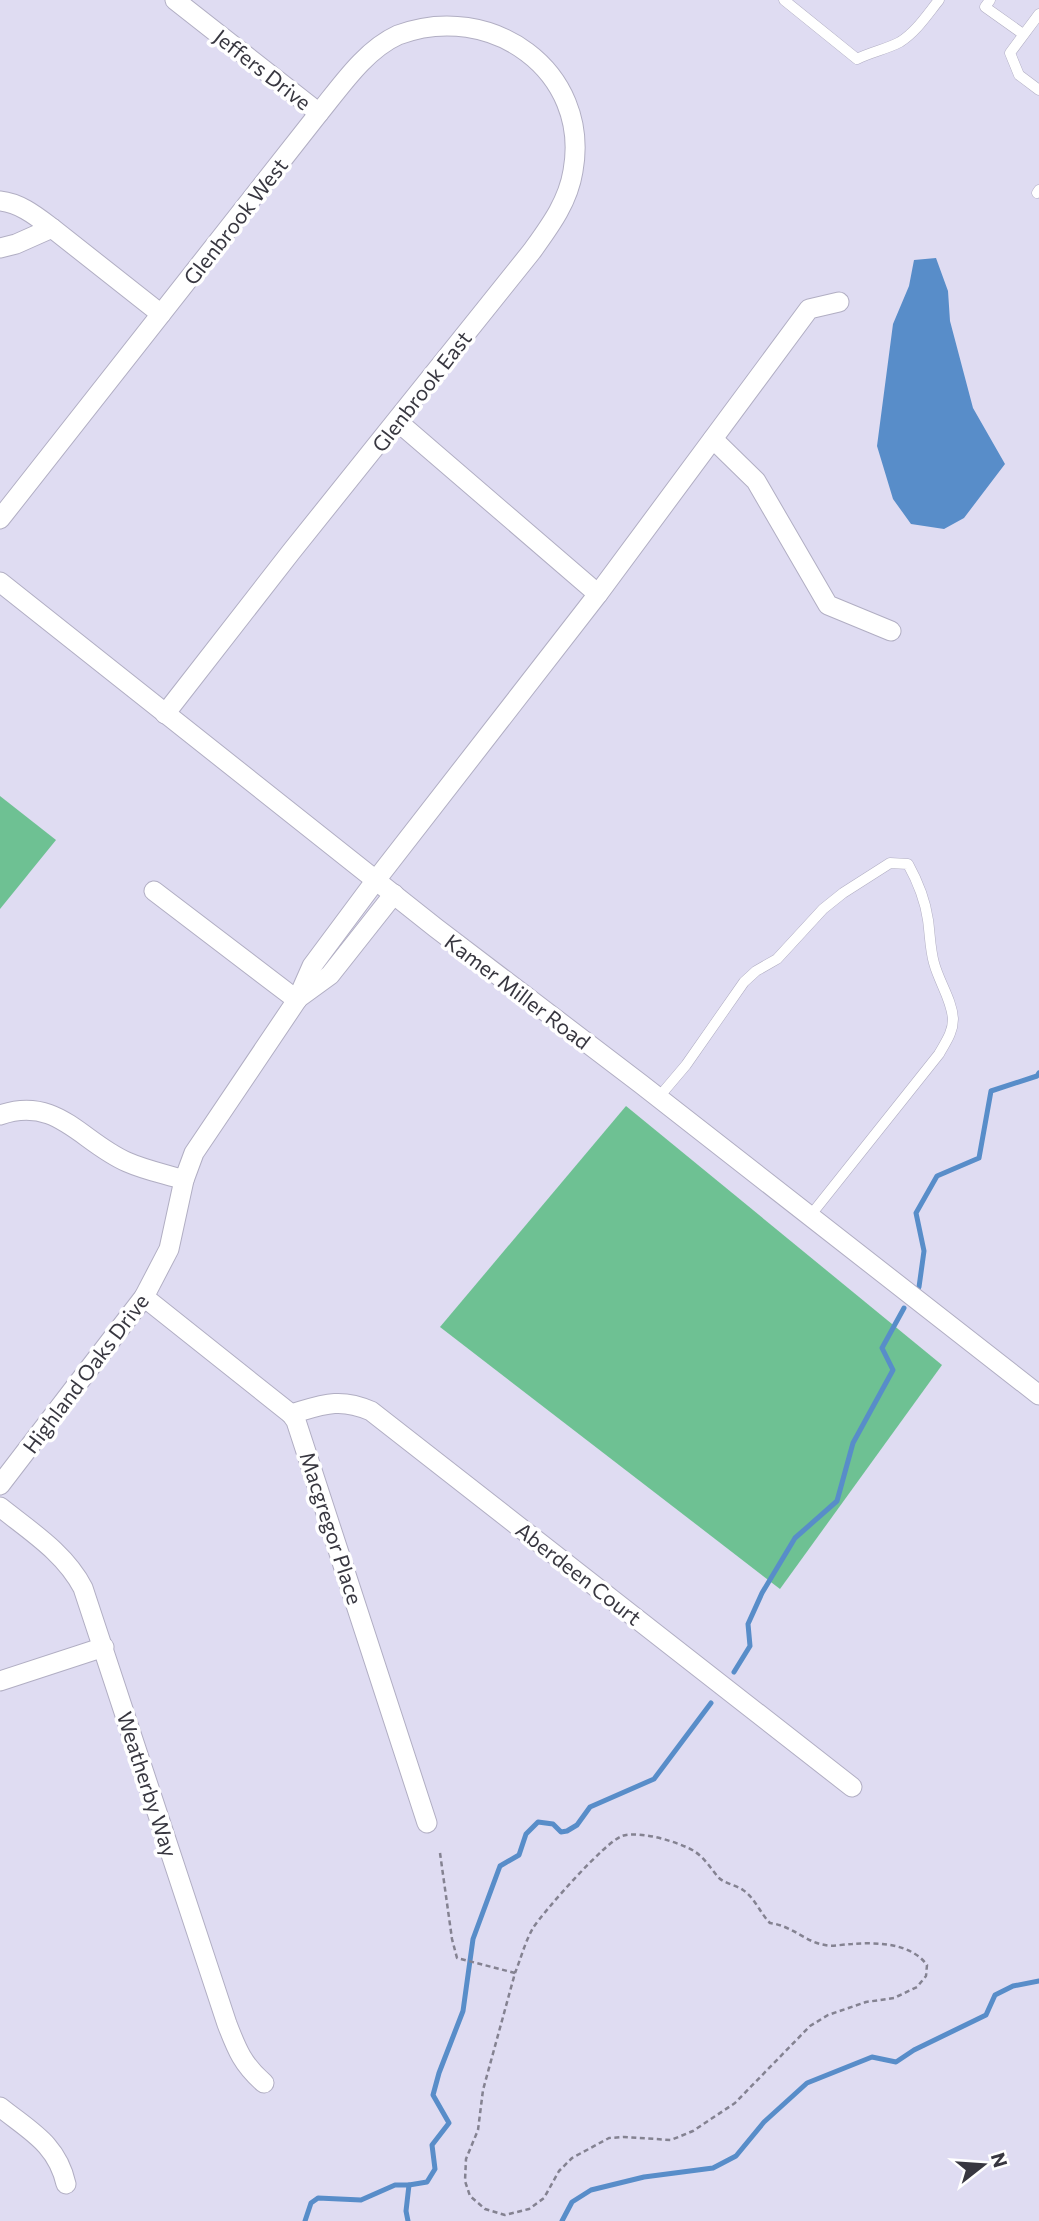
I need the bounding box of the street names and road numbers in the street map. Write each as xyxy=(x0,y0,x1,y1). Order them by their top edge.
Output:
street label: Jeffers Drive xyxy=(210,23,316,115)
street label: Glenbrook West xyxy=(178,153,292,289)
street label: Glenbrook East xyxy=(366,326,476,456)
street label: Kamer Miller Road xyxy=(440,928,596,1054)
street label: Highland Oaks Drive xyxy=(17,1288,153,1458)
street label: Macgregor Place xyxy=(296,1449,368,1607)
street label: Aberdeen Court xyxy=(511,1516,647,1630)
street label: Weatherby Way xyxy=(113,1708,183,1860)

